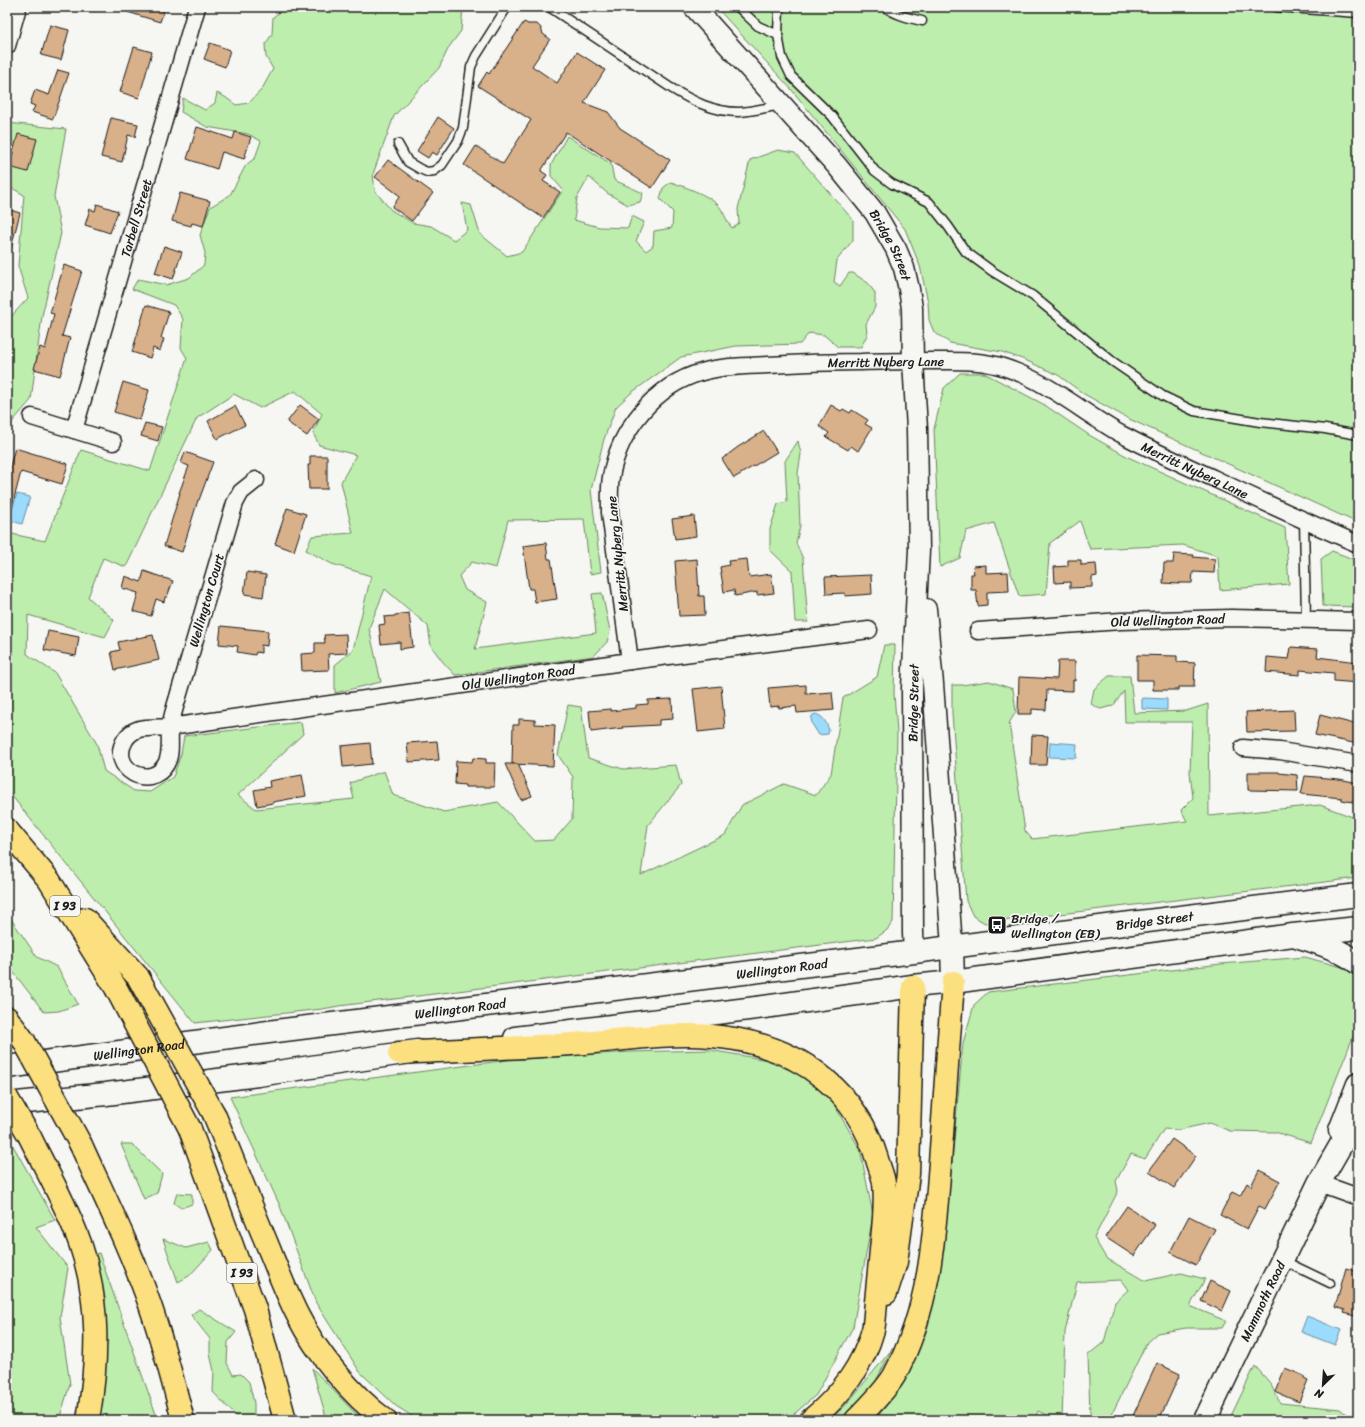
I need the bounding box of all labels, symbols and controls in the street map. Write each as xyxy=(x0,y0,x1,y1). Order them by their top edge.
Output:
street label: Tarbell Street xyxy=(114,176,159,260)
street label: Bridge Street xyxy=(863,205,918,284)
street label: Merritt Nyberg Lane xyxy=(828,350,945,374)
street label: Merritt Nyberg Lane xyxy=(1137,435,1253,505)
street label: Merritt Nyberg Lane xyxy=(600,495,635,613)
street label: Wellington Court xyxy=(182,550,231,650)
street label: Old Wellington Road xyxy=(1110,607,1226,634)
street label: Old Wellington Road xyxy=(460,658,578,697)
street label: Bridge Street xyxy=(901,663,926,742)
road number: I 93 xyxy=(50,896,80,916)
street label: Bridge Street xyxy=(1115,904,1196,937)
place label: Bridge / Wellington (EB) xyxy=(1011,907,1101,945)
bus stop icon: Bridge / Wellington (EB) xyxy=(986,914,1008,936)
street label: Wellington Road xyxy=(735,952,830,986)
street label: Wellington Road xyxy=(413,991,508,1026)
street label: Wellington Road xyxy=(92,1032,187,1067)
street label: Mammoth Road xyxy=(1233,1256,1292,1345)
road number: I 93 xyxy=(227,1263,257,1283)
north arrow xyxy=(1303,1365,1343,1405)
text: N xyxy=(1311,1383,1327,1404)

